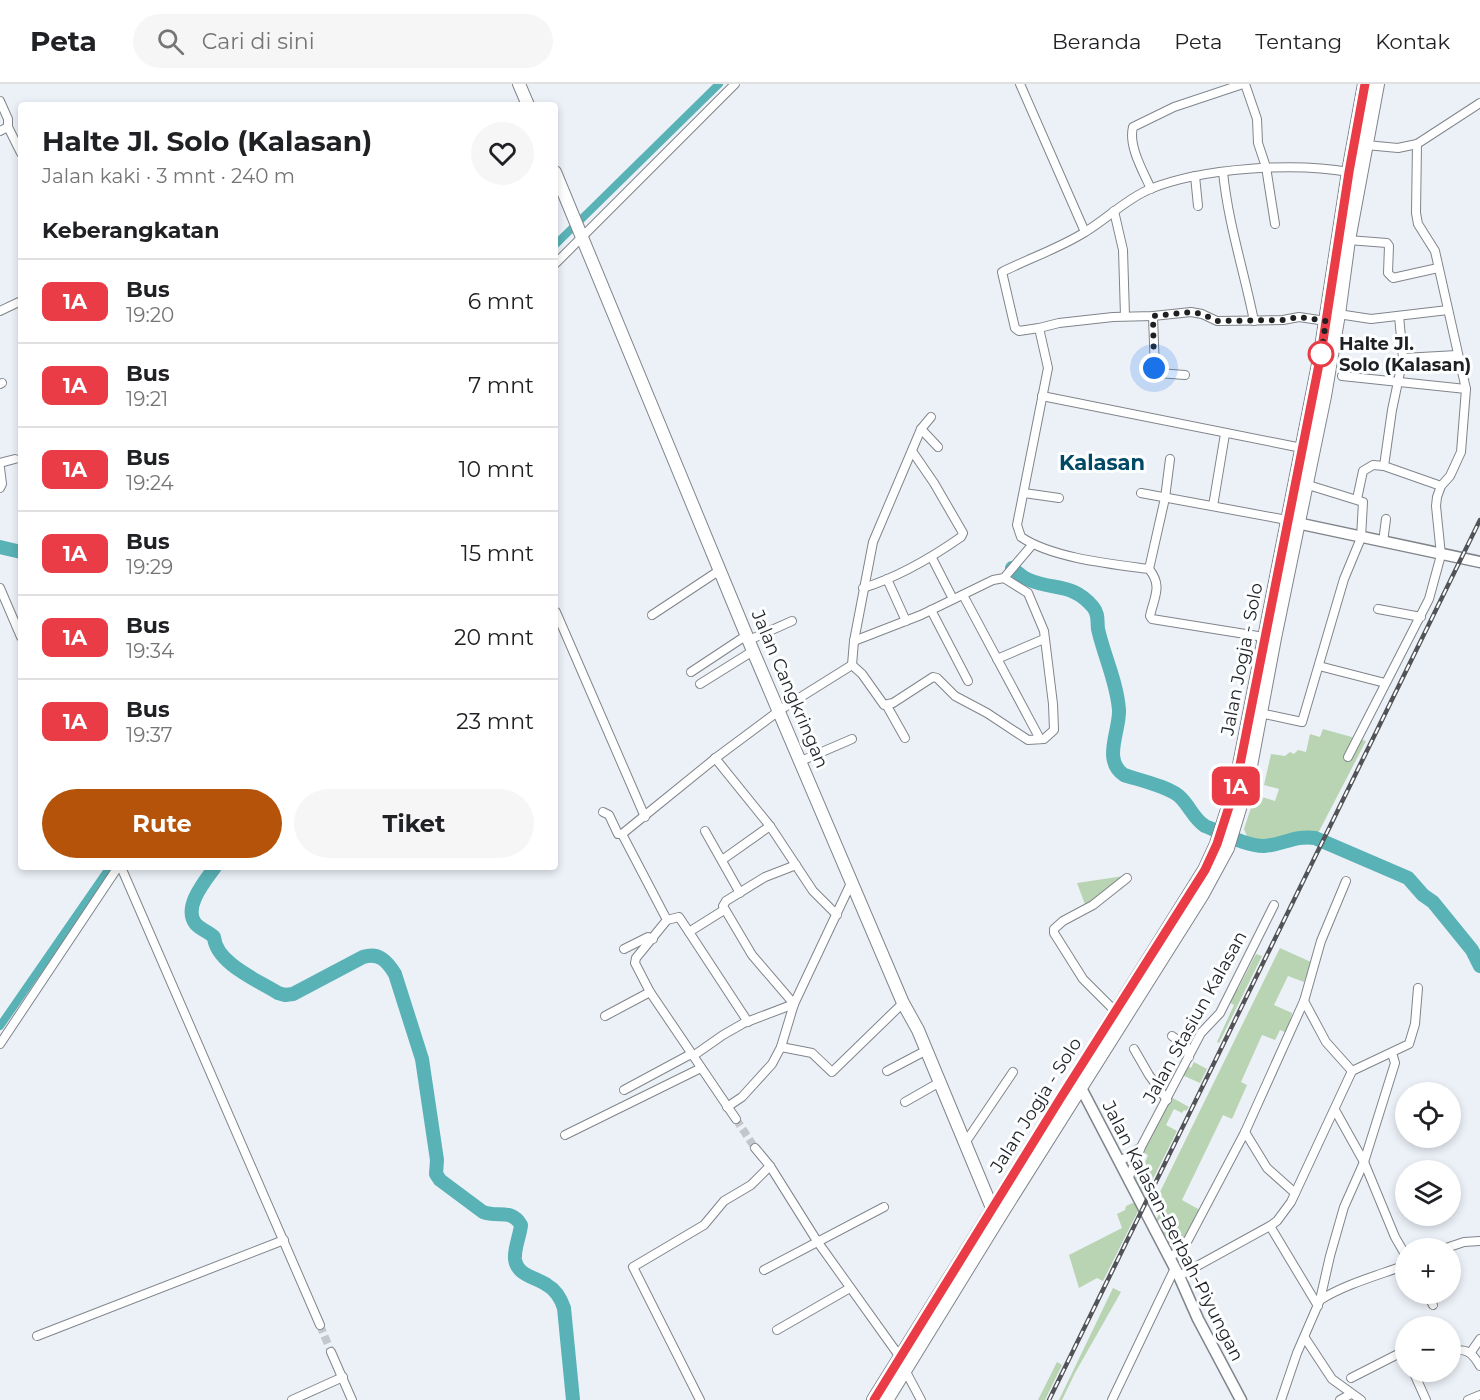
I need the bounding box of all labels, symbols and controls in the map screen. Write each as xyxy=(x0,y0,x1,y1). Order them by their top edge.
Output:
search box xyxy=(133,14,553,68)
text: Peta xyxy=(30,24,97,58)
icon: search xyxy=(154,25,187,58)
text: Cari di sini xyxy=(202,28,315,55)
text: Beranda xyxy=(1052,29,1141,54)
text: Peta xyxy=(1174,29,1222,54)
text: Tentang xyxy=(1255,29,1342,54)
text: Kontak xyxy=(1375,29,1450,54)
button: heart xyxy=(471,122,534,185)
text: Halte Jl. Solo (Kalasan) xyxy=(42,124,372,158)
text: Jalan kaki · 3 mnt · 240 m xyxy=(42,164,295,188)
text: Keberangkatan xyxy=(42,217,219,244)
text: Bus xyxy=(126,276,170,303)
text: 6 mnt xyxy=(468,288,534,315)
text: 1A xyxy=(63,289,87,314)
text: 19:20 xyxy=(126,303,174,327)
place label: Halte Jl. Solo (Kalasan) xyxy=(1339,333,1471,376)
marker: Halte Jl. Solo (Kalasan) xyxy=(1308,341,1334,367)
your location xyxy=(1139,353,1169,383)
text: Bus xyxy=(126,360,170,387)
text: 7 mnt xyxy=(468,372,534,399)
text: 1A xyxy=(63,373,87,398)
text: 19:21 xyxy=(126,387,168,411)
text: Bus xyxy=(126,444,170,471)
district label: Kalasan xyxy=(1059,450,1145,475)
text: 10 mnt xyxy=(459,456,534,483)
text: 1A xyxy=(63,457,87,482)
text: 19:24 xyxy=(126,471,174,495)
text: Bus xyxy=(126,528,170,555)
text: 15 mnt xyxy=(461,540,534,567)
text: 1A xyxy=(63,541,87,566)
text: 19:29 xyxy=(126,555,173,579)
street label: Jalan Jogja - Solo xyxy=(1216,581,1268,738)
street label: Jalan Cangkringan xyxy=(746,606,833,771)
text: Bus xyxy=(126,612,170,639)
text: 20 mnt xyxy=(454,624,534,651)
text: 1A xyxy=(63,625,87,650)
text: 19:34 xyxy=(126,639,174,663)
text: Bus xyxy=(126,696,170,723)
text: 23 mnt xyxy=(456,708,534,735)
text: 1A xyxy=(63,709,87,734)
text: 19:37 xyxy=(126,723,172,747)
line badge: 1A xyxy=(1209,766,1263,806)
text: 1A xyxy=(1224,774,1248,799)
button: Rute xyxy=(42,789,282,858)
button: Tiket xyxy=(294,789,534,858)
street label: Jalan Stasiun Kalasan xyxy=(1138,927,1252,1108)
street label: Jalan Jogja - Solo xyxy=(985,1033,1086,1177)
map controls xyxy=(1395,1082,1461,1382)
button: locate xyxy=(1395,1082,1461,1148)
street label: Jalan Kalasan-Berbah-Piyungan xyxy=(1097,1096,1248,1365)
button: layers xyxy=(1395,1160,1461,1226)
button: + xyxy=(1395,1238,1461,1304)
button: − xyxy=(1395,1316,1461,1382)

